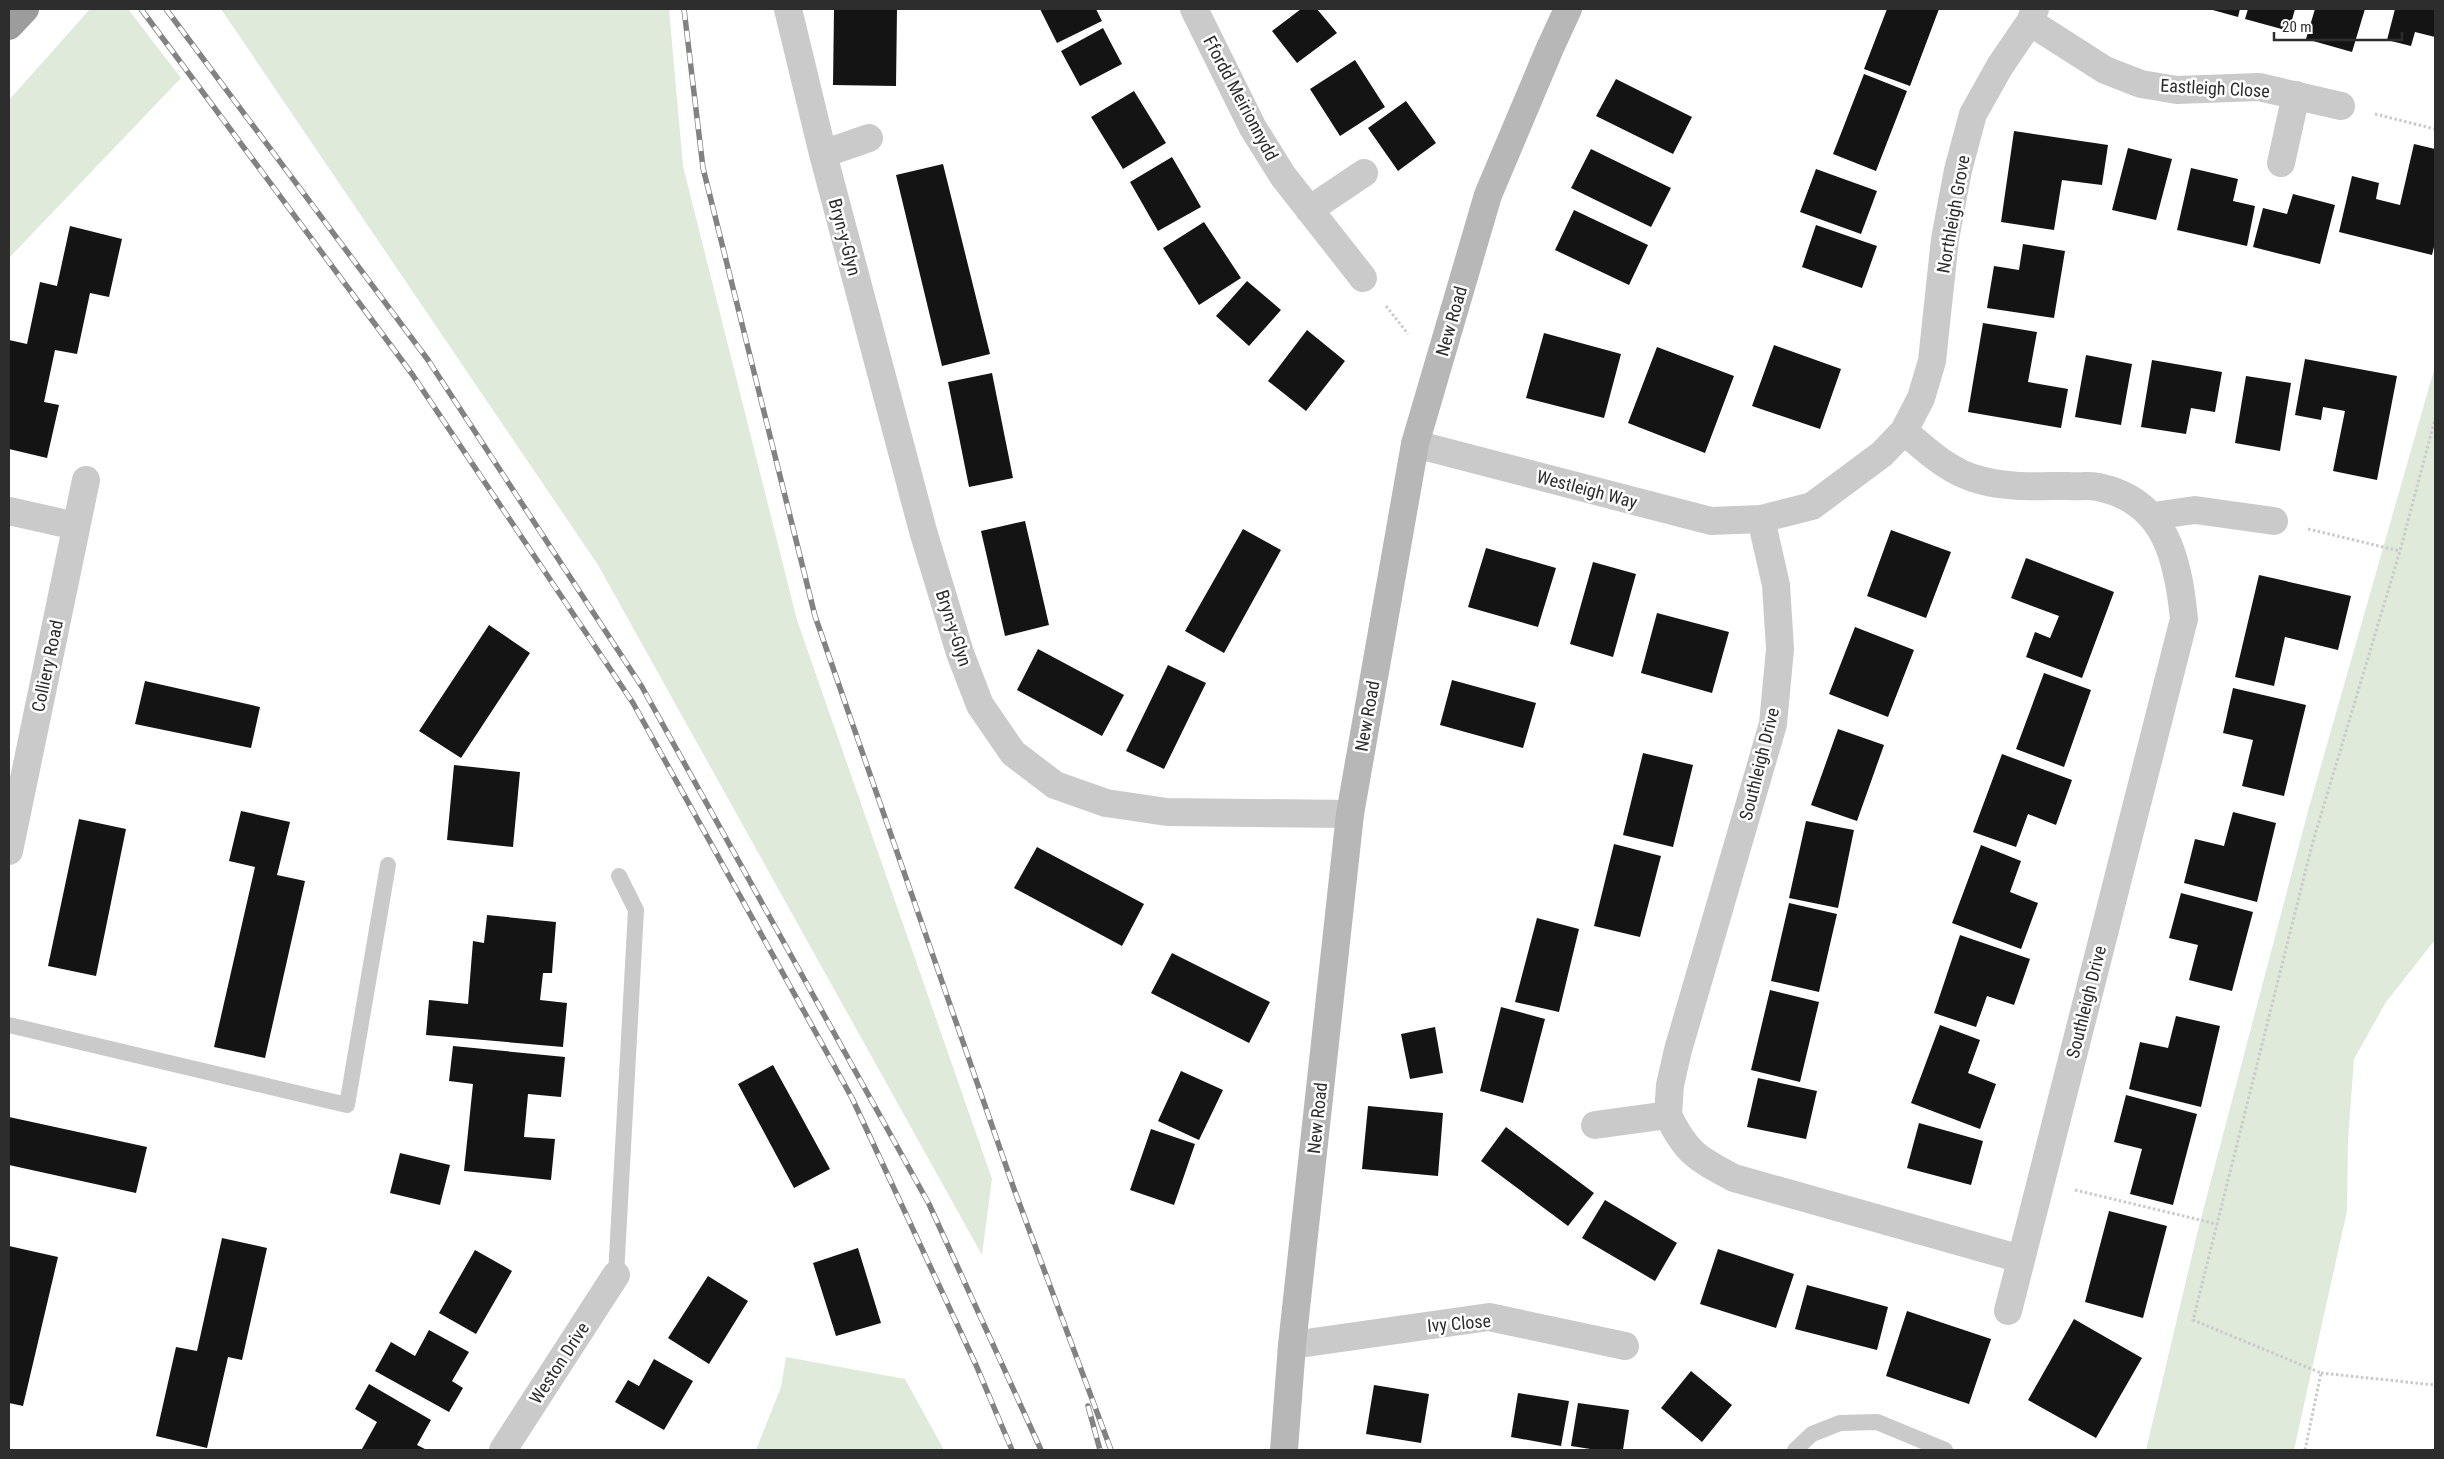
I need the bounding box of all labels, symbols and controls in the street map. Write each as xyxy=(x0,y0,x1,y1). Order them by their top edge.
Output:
scale bar xyxy=(2274,10,2402,42)
text: 20 m xyxy=(2282,18,2312,36)
street label: Ffordd Meirionnydd xyxy=(1199,32,1283,164)
street label: Eastleigh Close xyxy=(2160,75,2270,101)
street label: Northleigh Grove xyxy=(1932,153,1974,275)
street label: Bryn-y-Glyn xyxy=(825,196,865,278)
street label: New Road xyxy=(1431,284,1471,358)
street label: Westleigh Way xyxy=(1534,466,1640,513)
street label: Bryn-y-Glyn xyxy=(932,587,976,669)
street label: Colliery Road xyxy=(27,618,67,714)
street label: New Road xyxy=(1350,679,1384,753)
street label: Southleigh Drive xyxy=(1735,705,1783,823)
street label: Southleigh Drive xyxy=(2062,943,2110,1061)
street label: New Road xyxy=(1303,1081,1331,1155)
street label: Ivy Close xyxy=(1426,1310,1492,1336)
street label: Weston Drive xyxy=(525,1318,593,1408)

